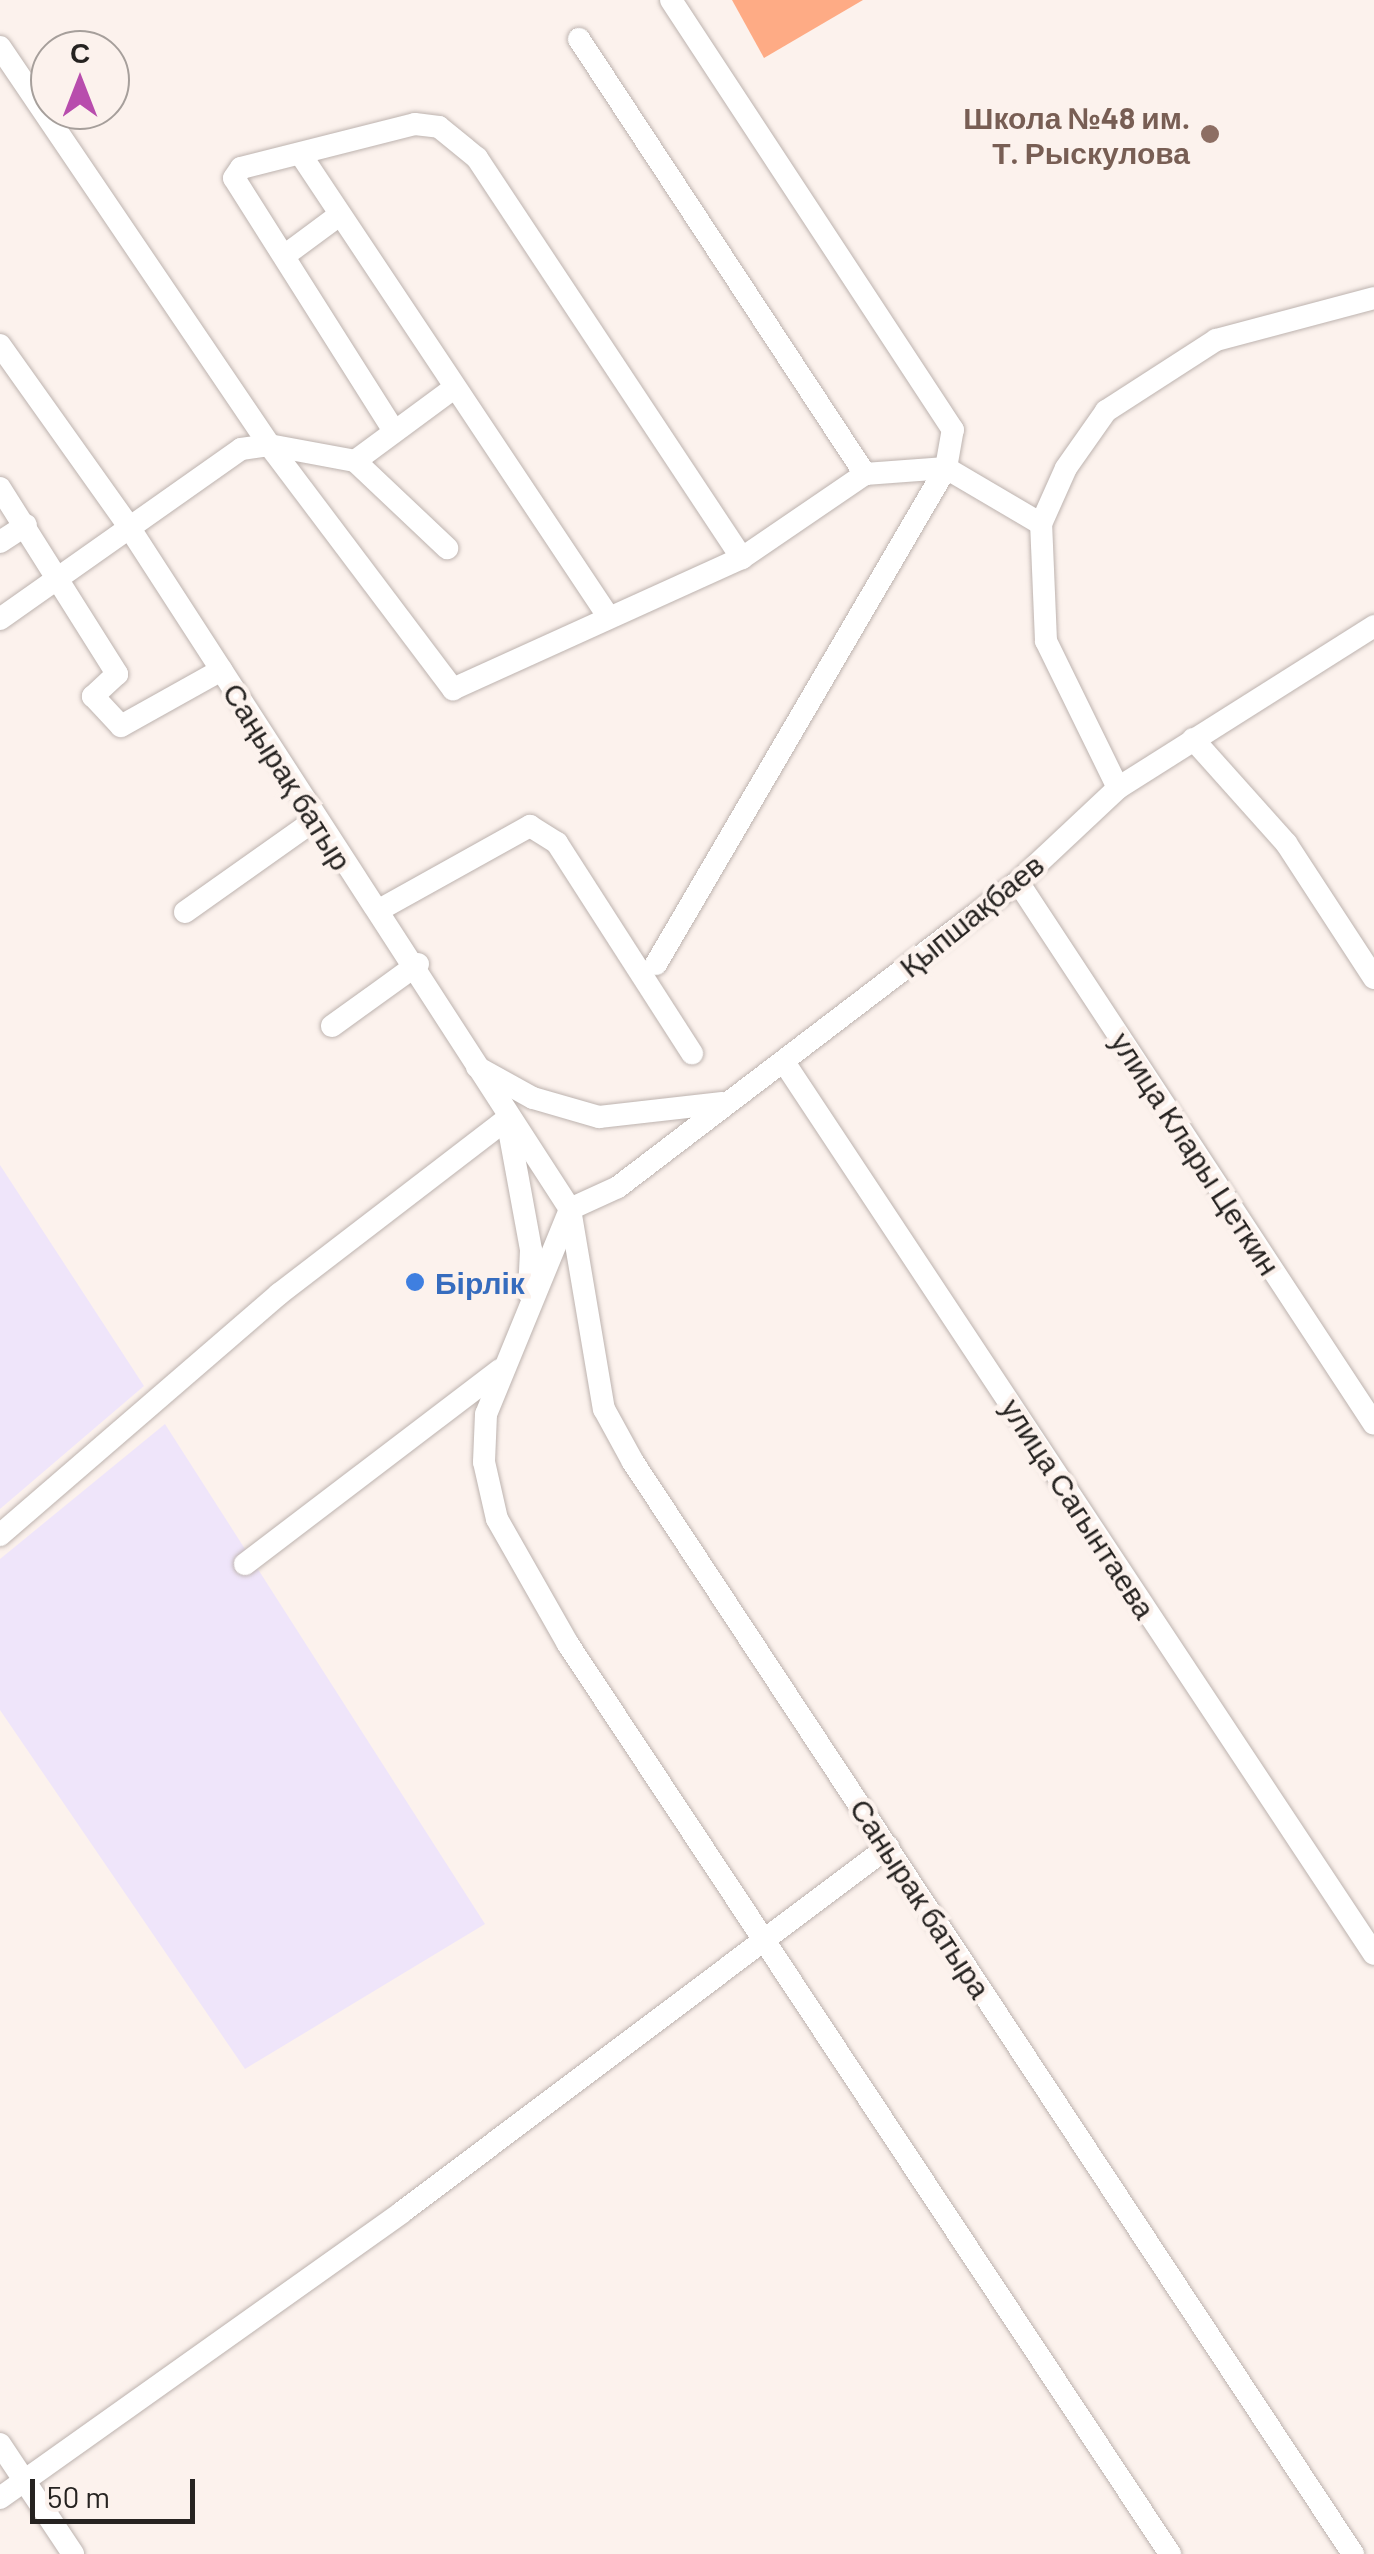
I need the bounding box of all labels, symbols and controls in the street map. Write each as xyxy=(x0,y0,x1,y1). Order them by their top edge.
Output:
north arrow xyxy=(30,30,130,130)
text: С xyxy=(70,35,90,69)
place label: Школа №48 им. Т. Рыскулова xyxy=(963,99,1190,170)
marker: Школа №48 им. Т. Рыскулова xyxy=(1199,123,1221,145)
street label: Саңырақ батыр xyxy=(216,676,360,876)
street label: Қыпшақбаев xyxy=(892,846,1050,984)
street label: улица Клары Цеткин xyxy=(1104,1025,1288,1281)
place label: Бірлік xyxy=(435,1264,525,1300)
marker: Бірлік xyxy=(404,1271,426,1293)
street label: улица Сагынтаева xyxy=(994,1391,1164,1625)
street label: Санырак батыра xyxy=(843,1792,999,2004)
scale bar xyxy=(35,2459,200,2521)
text: 50 m xyxy=(47,2478,110,2514)

